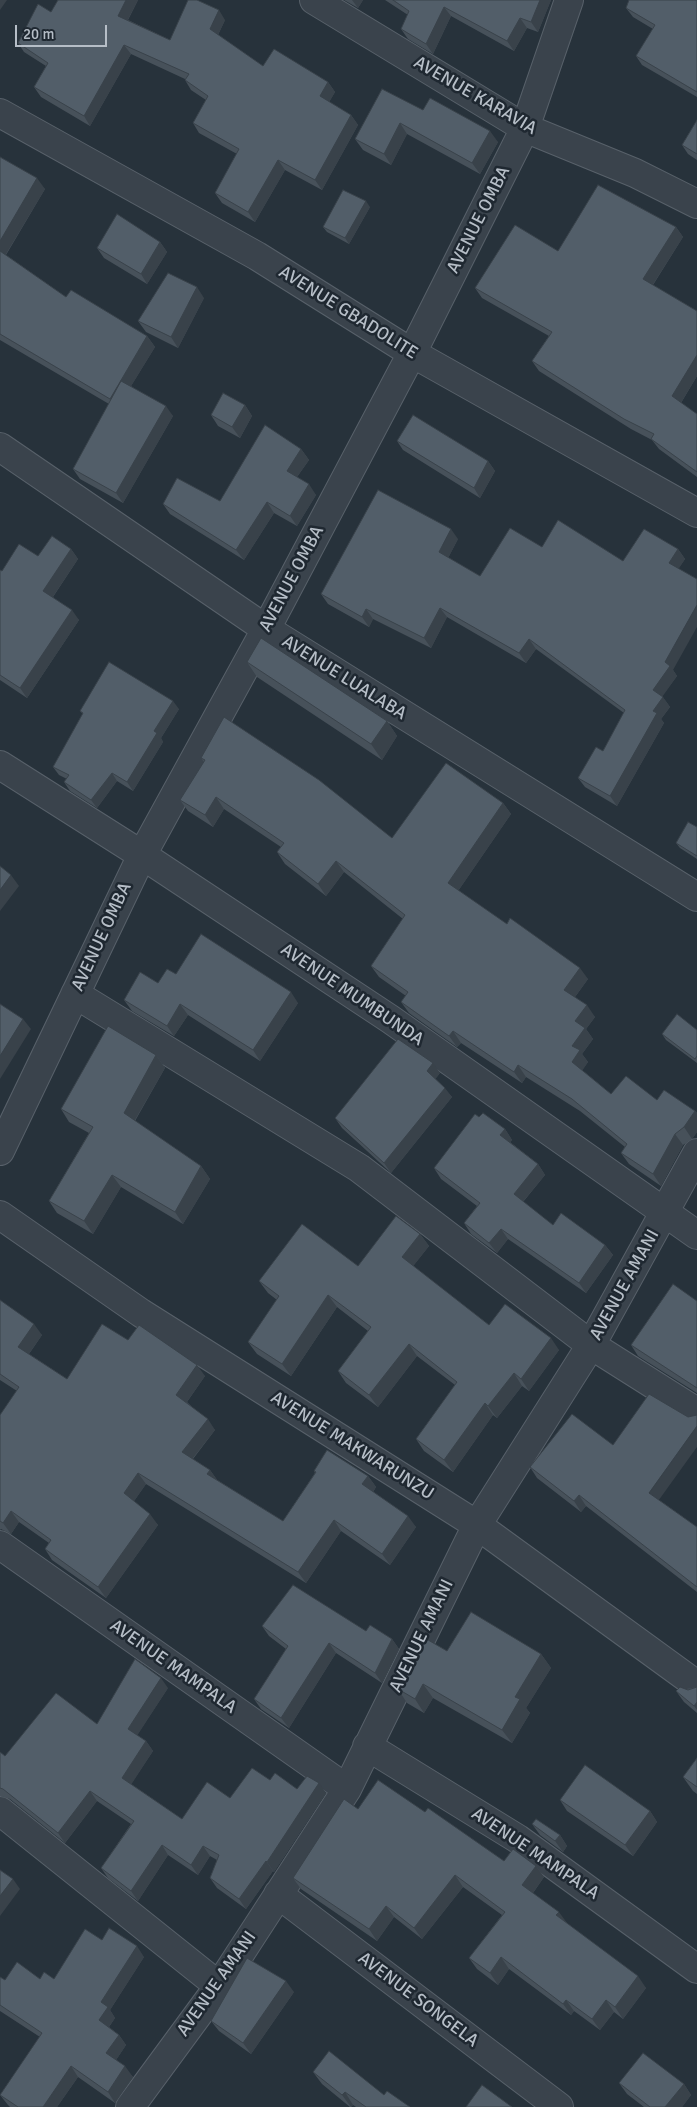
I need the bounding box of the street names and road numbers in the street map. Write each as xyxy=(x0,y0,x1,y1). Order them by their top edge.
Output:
street label: AVENUE KARAVIA xyxy=(410,52,540,140)
street label: AVENUE OMBA xyxy=(443,163,515,277)
street label: AVENUE GBADOLITE xyxy=(275,262,421,364)
street label: AVENUE OMBA xyxy=(255,522,329,636)
street label: AVENUE LUALABA xyxy=(278,631,410,725)
street label: AVENUE OMBA xyxy=(67,879,137,995)
street label: AVENUE MUMBUNDA xyxy=(276,939,428,1051)
street label: AVENUE AMANI xyxy=(586,1226,664,1344)
street label: AVENUE MAKWARUNZU xyxy=(267,1387,437,1505)
street label: AVENUE AMANI xyxy=(385,1576,459,1696)
street label: AVENUE MAMPALA xyxy=(106,1615,240,1719)
street label: AVENUE MAMPALA xyxy=(467,1803,603,1905)
street label: AVENUE AMANI xyxy=(173,1927,261,2041)
street label: AVENUE SONGELA xyxy=(354,1948,482,2052)

